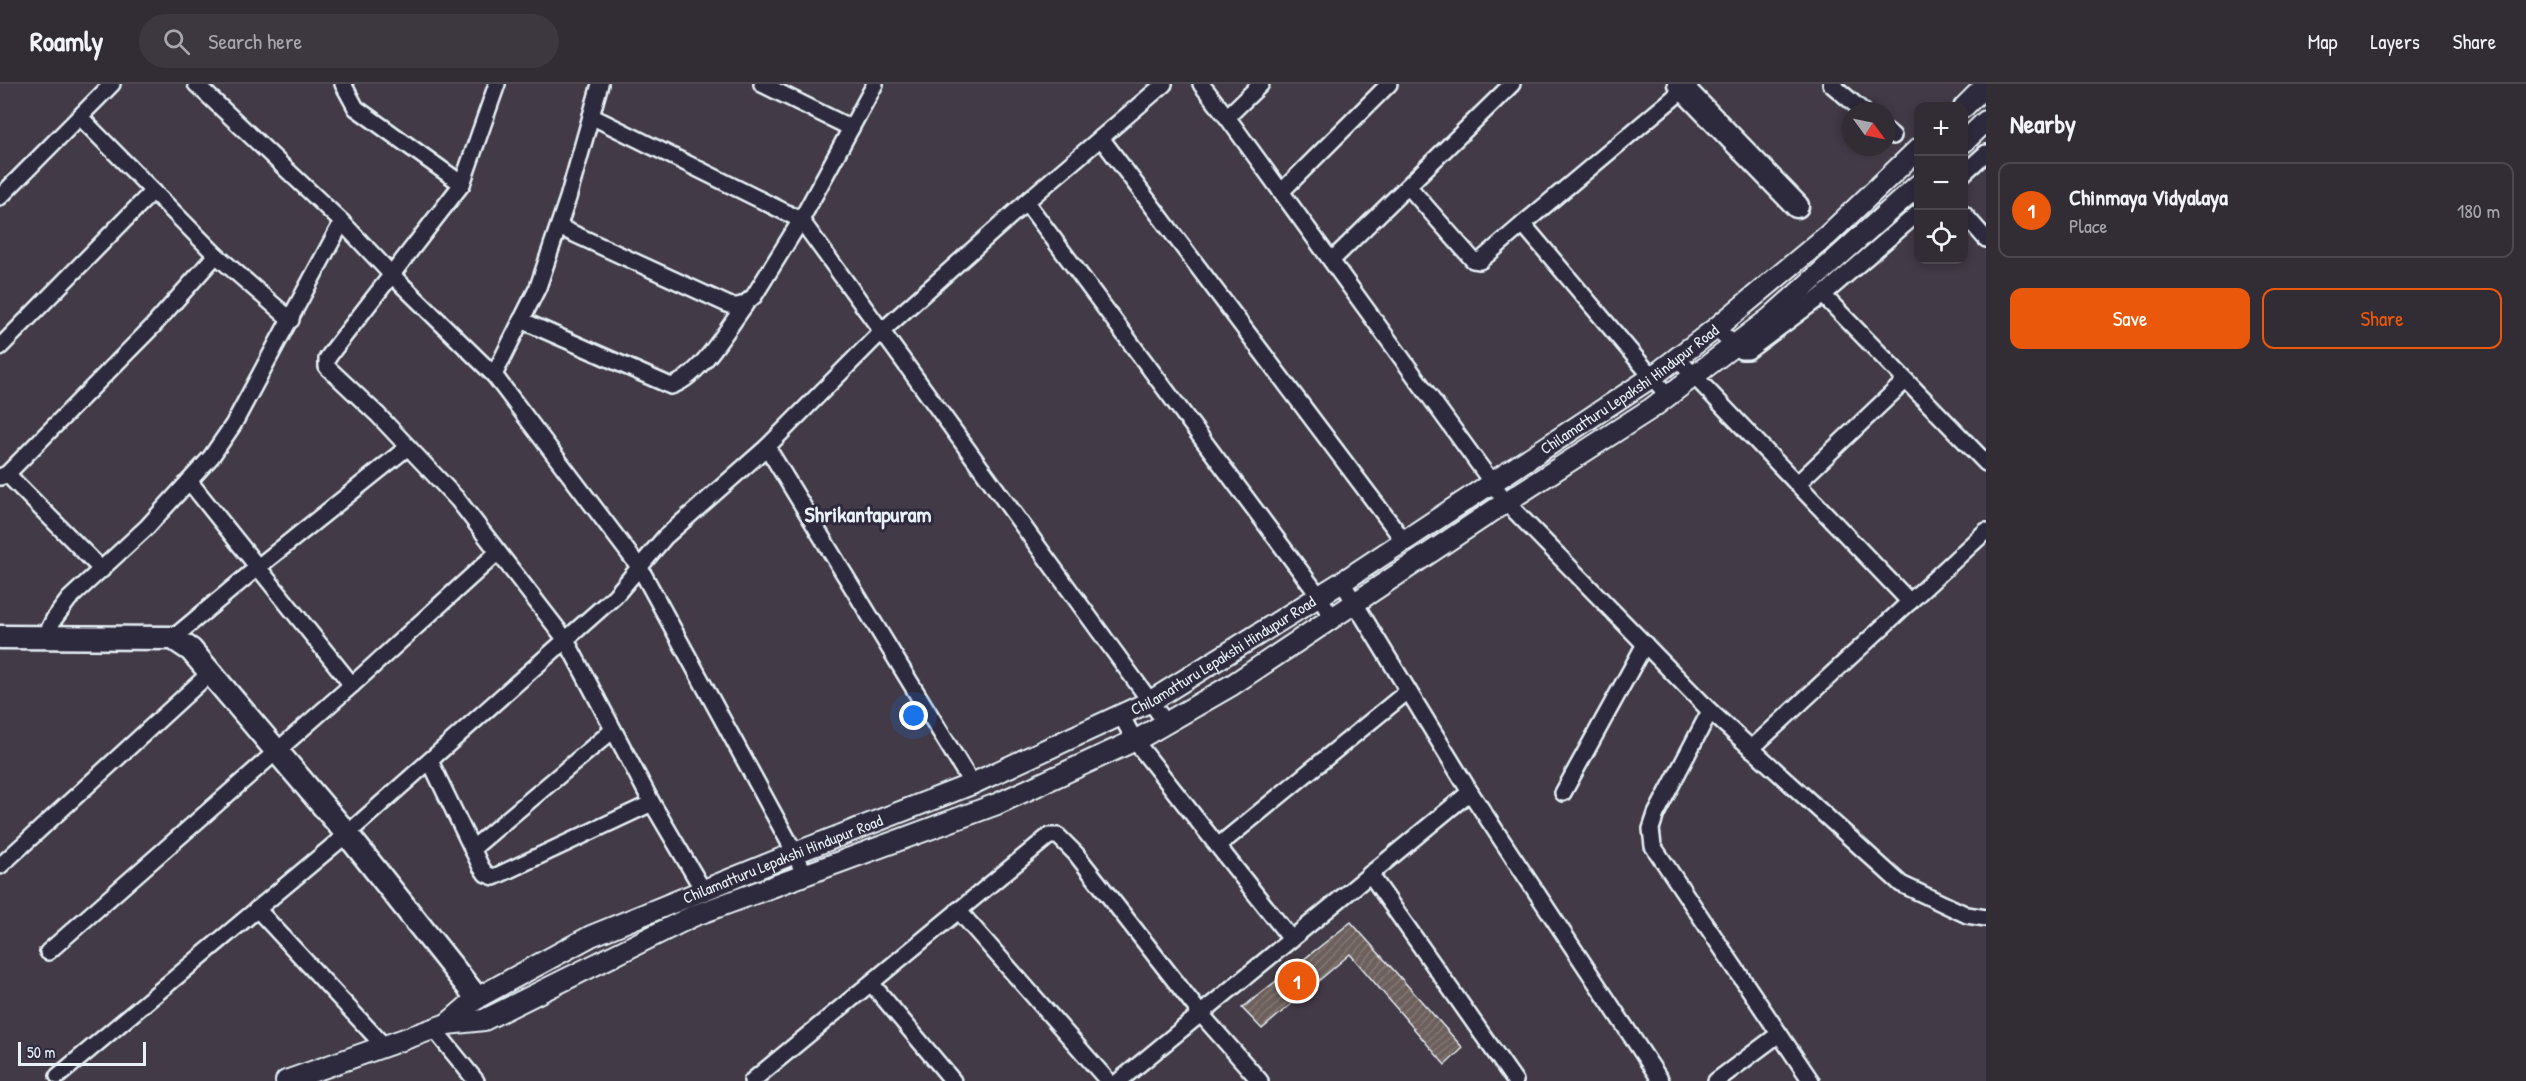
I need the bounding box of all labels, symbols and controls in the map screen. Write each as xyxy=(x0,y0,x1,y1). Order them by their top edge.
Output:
search box xyxy=(139,14,559,68)
text: Roamly xyxy=(30,22,103,60)
icon: search xyxy=(160,25,193,58)
text: Search here xyxy=(208,26,302,56)
text: Map xyxy=(2308,27,2337,56)
text: Layers xyxy=(2370,27,2420,56)
text: Share xyxy=(2453,27,2496,56)
north arrow xyxy=(1842,102,1896,156)
map controls xyxy=(1914,102,1968,264)
button: + xyxy=(1914,102,1968,156)
text: Nearby xyxy=(2010,106,2076,141)
button: − xyxy=(1914,156,1968,210)
text: Chinmaya Vidyalaya xyxy=(2069,182,2228,212)
text: 1 xyxy=(2028,197,2035,224)
text: 180 m xyxy=(2457,197,2500,224)
button: locate xyxy=(1914,210,1968,264)
text: Place xyxy=(2069,212,2108,239)
button: Save xyxy=(2010,288,2250,349)
button: Share xyxy=(2262,288,2502,349)
street label: Chilamatturu Lepakshi Hindupur Road xyxy=(1536,319,1723,459)
district label: Shrikantapuram xyxy=(805,499,931,530)
street label: Chilamatturu Lepakshi Hindupur Road xyxy=(1127,590,1319,720)
your location xyxy=(899,701,928,730)
street label: Chilamatturu Lepakshi Hindupur Road xyxy=(679,809,886,909)
pin: 1 xyxy=(1278,958,1316,1004)
scale bar xyxy=(18,1039,146,1066)
text: 50 m xyxy=(27,1041,56,1063)

